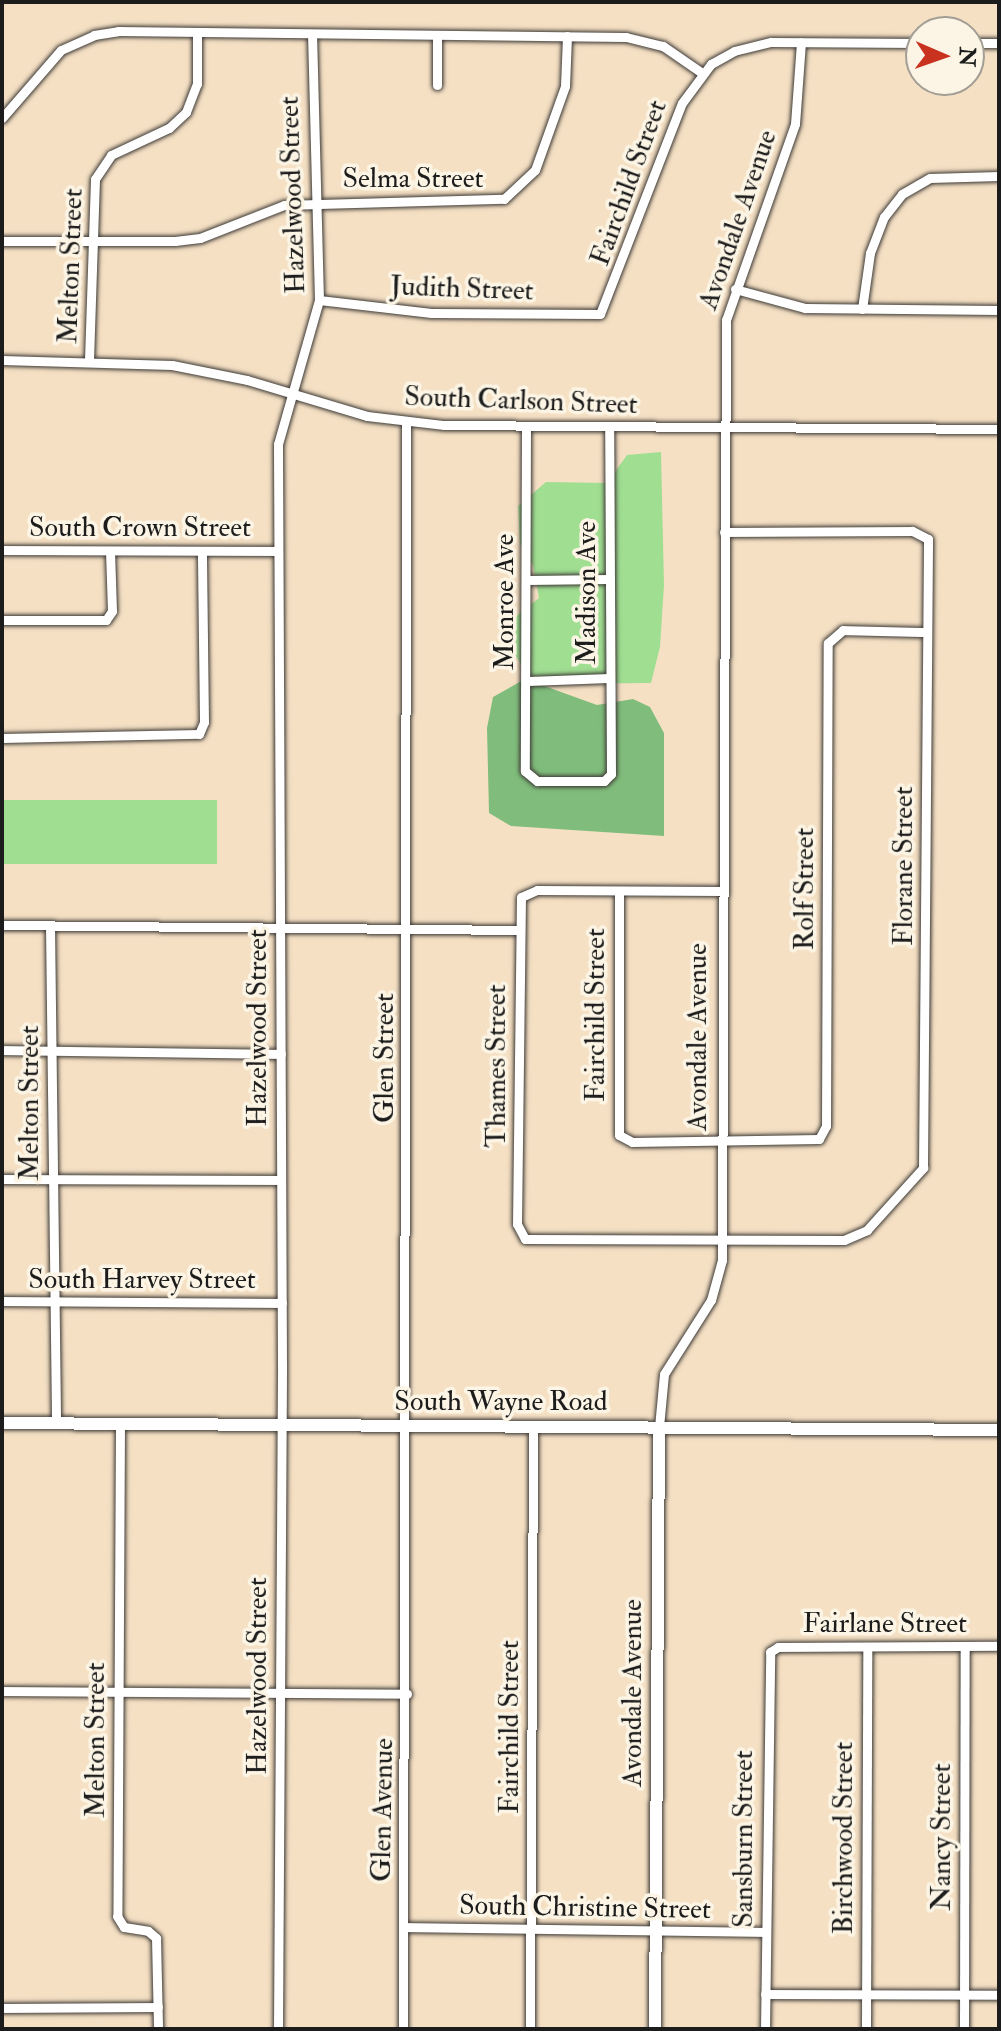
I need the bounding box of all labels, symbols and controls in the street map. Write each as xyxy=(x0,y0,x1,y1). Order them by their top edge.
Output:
north arrow xyxy=(905,16,985,96)
text: N xyxy=(953,46,981,67)
street label: Hazelwood Street xyxy=(273,96,313,294)
street label: Fairchild Street xyxy=(584,96,674,270)
street label: Avondale Avenue xyxy=(692,126,784,314)
street label: Selma Street xyxy=(342,162,484,196)
street label: Melton Street xyxy=(51,188,91,344)
street label: Judith Street xyxy=(390,270,534,308)
street label: South Carlson Street xyxy=(404,380,638,422)
street label: South Crown Street xyxy=(29,511,251,545)
street label: Madison Ave xyxy=(570,521,604,665)
street label: Monroe Ave xyxy=(488,534,522,670)
street label: Florane Street xyxy=(887,786,921,946)
street label: Rolf Street xyxy=(788,828,822,950)
street label: Fairchild Street xyxy=(579,928,613,1102)
street label: Hazelwood Street xyxy=(241,929,275,1127)
street label: Avondale Avenue xyxy=(681,943,715,1131)
street label: Thames Street xyxy=(480,984,514,1148)
street label: Glen Street xyxy=(368,993,402,1123)
street label: Melton Street xyxy=(13,1025,47,1181)
street label: South Harvey Street xyxy=(28,1263,256,1297)
street label: South Wayne Road xyxy=(394,1385,608,1419)
street label: Hazelwood Street xyxy=(241,1577,275,1775)
street label: Avondale Avenue xyxy=(616,1599,650,1787)
street label: Fairlane Street xyxy=(803,1607,967,1641)
street label: Fairchild Street xyxy=(493,1640,527,1814)
street label: Melton Street xyxy=(79,1662,113,1818)
street label: Glen Avenue xyxy=(365,1738,401,1882)
street label: Birchwood Street xyxy=(827,1742,861,1934)
street label: Sansburn Street xyxy=(727,1750,761,1928)
street label: Nancy Street xyxy=(925,1763,959,1911)
street label: South Christine Street xyxy=(459,1889,711,1927)

